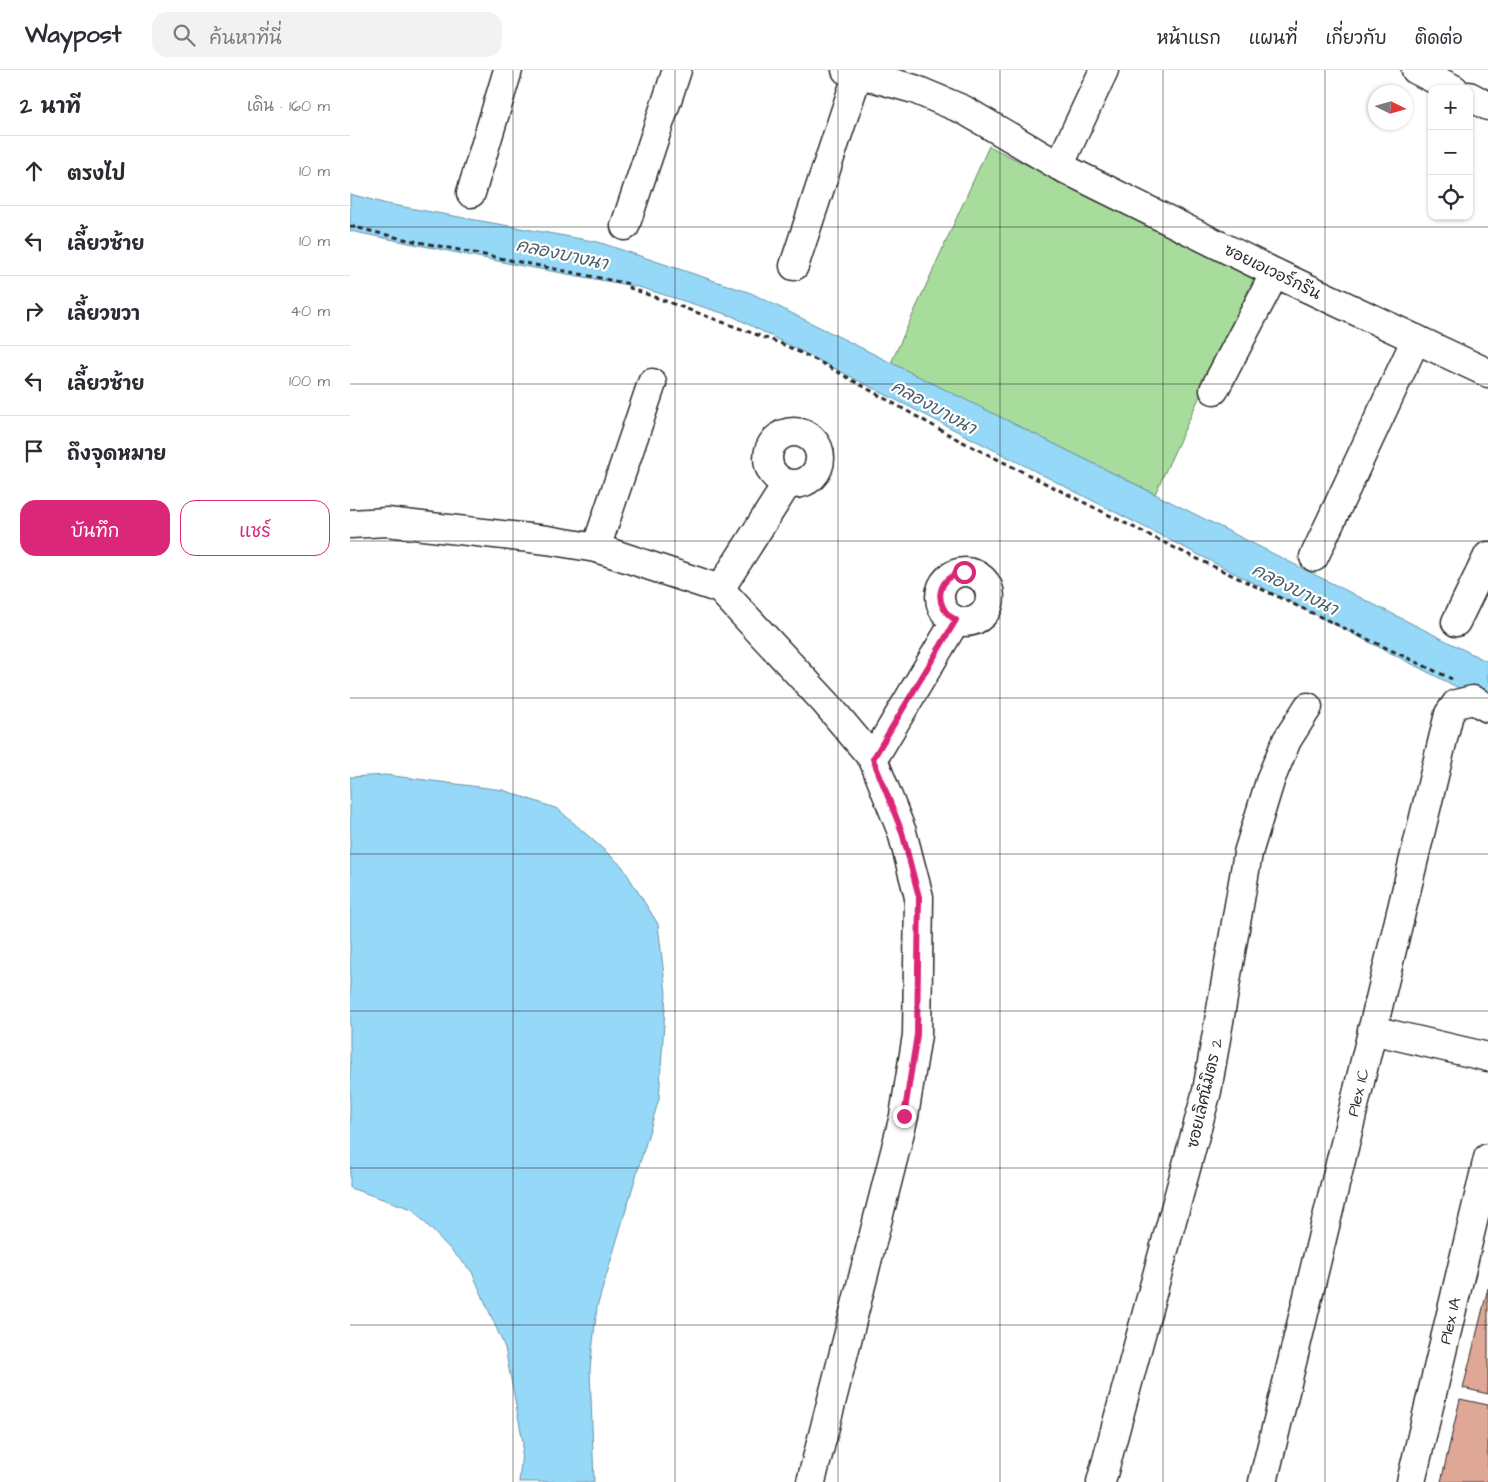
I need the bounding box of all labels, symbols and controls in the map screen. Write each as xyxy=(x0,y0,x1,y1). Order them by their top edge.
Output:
search box xyxy=(152,12,502,57)
text: Waypost xyxy=(25,18,122,52)
icon: search xyxy=(170,21,198,49)
text: ค้นหาที่นี่ xyxy=(210,25,282,52)
text: หน้าแรก xyxy=(1157,26,1221,51)
text: แผนที่ xyxy=(1249,26,1297,51)
text: เกี่ยวกับ xyxy=(1325,26,1387,51)
text: ติดต่อ xyxy=(1415,26,1463,51)
north arrow xyxy=(1368,85,1413,130)
map controls xyxy=(1428,85,1473,220)
button: + xyxy=(1428,85,1473,130)
text: 2 นาที xyxy=(20,92,81,121)
text: เดิน · 160 m xyxy=(247,95,330,117)
button: − xyxy=(1428,130,1473,175)
icon: ahead xyxy=(20,157,48,185)
text: 10 m xyxy=(299,160,330,182)
text: ตรงไป xyxy=(67,161,125,188)
button: locate xyxy=(1428,175,1473,220)
icon: left xyxy=(20,227,48,255)
text: 10 m xyxy=(299,230,330,252)
text: เลี้ยวซ้าย xyxy=(67,231,144,258)
water label: คลองบางนา xyxy=(514,233,611,277)
street label: ซอยเอเวอร์กรีน xyxy=(1220,238,1326,305)
icon: right xyxy=(20,297,48,325)
text: 40 m xyxy=(290,300,330,322)
text: เลี้ยวขวา xyxy=(67,301,140,328)
icon: left xyxy=(20,367,48,395)
text: 100 m xyxy=(289,370,330,392)
text: เลี้ยวซ้าย xyxy=(67,371,144,398)
water label: คลองบางนา xyxy=(887,374,982,442)
icon: arrive xyxy=(20,437,48,465)
text: ถึงจุดหมาย xyxy=(67,441,166,468)
button: บันทึก xyxy=(20,500,170,556)
button: แชร์ xyxy=(180,500,330,556)
water label: คลองบางนา xyxy=(1248,557,1343,622)
route start xyxy=(953,561,976,584)
street label: ซอยเลิศนิมิตร 2 xyxy=(1182,1036,1228,1150)
street label: Plex 1C xyxy=(1342,1066,1375,1119)
route end xyxy=(893,1105,916,1128)
street label: Plex 1A xyxy=(1434,1295,1467,1346)

